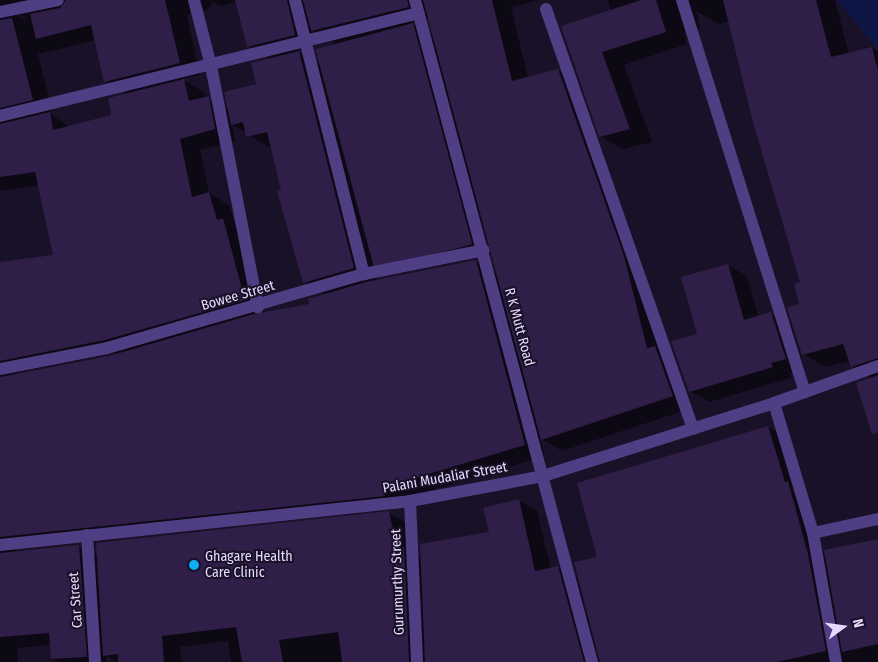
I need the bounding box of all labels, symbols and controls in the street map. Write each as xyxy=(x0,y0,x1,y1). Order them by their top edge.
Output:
street label: Bowee Street xyxy=(199,277,277,315)
street label: R K Mutt Road xyxy=(500,286,538,368)
street label: Palani Mudaliar Street xyxy=(381,459,509,497)
street label: Gurumurthy Street xyxy=(388,529,408,635)
place label: Ghagare Health Care Clinic xyxy=(205,549,293,582)
marker: Ghagare Health Care Clinic xyxy=(187,558,201,572)
street label: Car Street xyxy=(66,571,86,629)
north arrow xyxy=(818,602,868,652)
text: N xyxy=(849,617,867,629)

